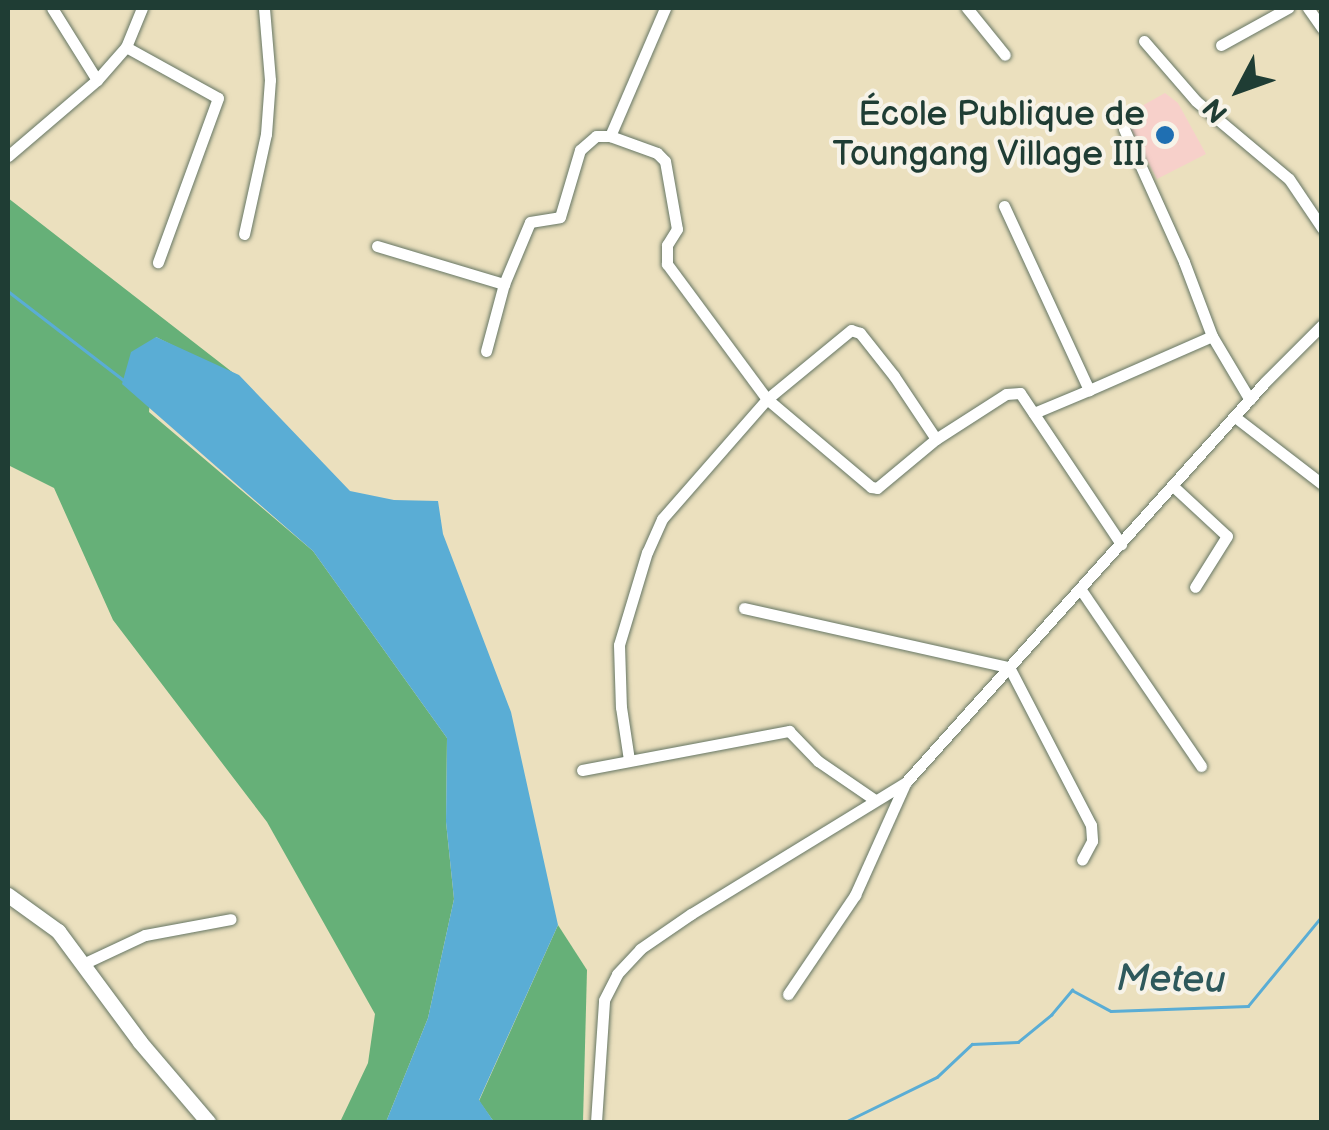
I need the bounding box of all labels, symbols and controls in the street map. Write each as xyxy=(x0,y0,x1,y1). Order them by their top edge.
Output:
north arrow xyxy=(1189,40,1289,140)
text: N xyxy=(1197,91,1235,129)
place label: École Publique de Toungang Village III xyxy=(831,94,1145,176)
marker: École Publique de Toungang Village III xyxy=(1154,124,1176,146)
water label: Meteu xyxy=(1116,956,1226,1004)

